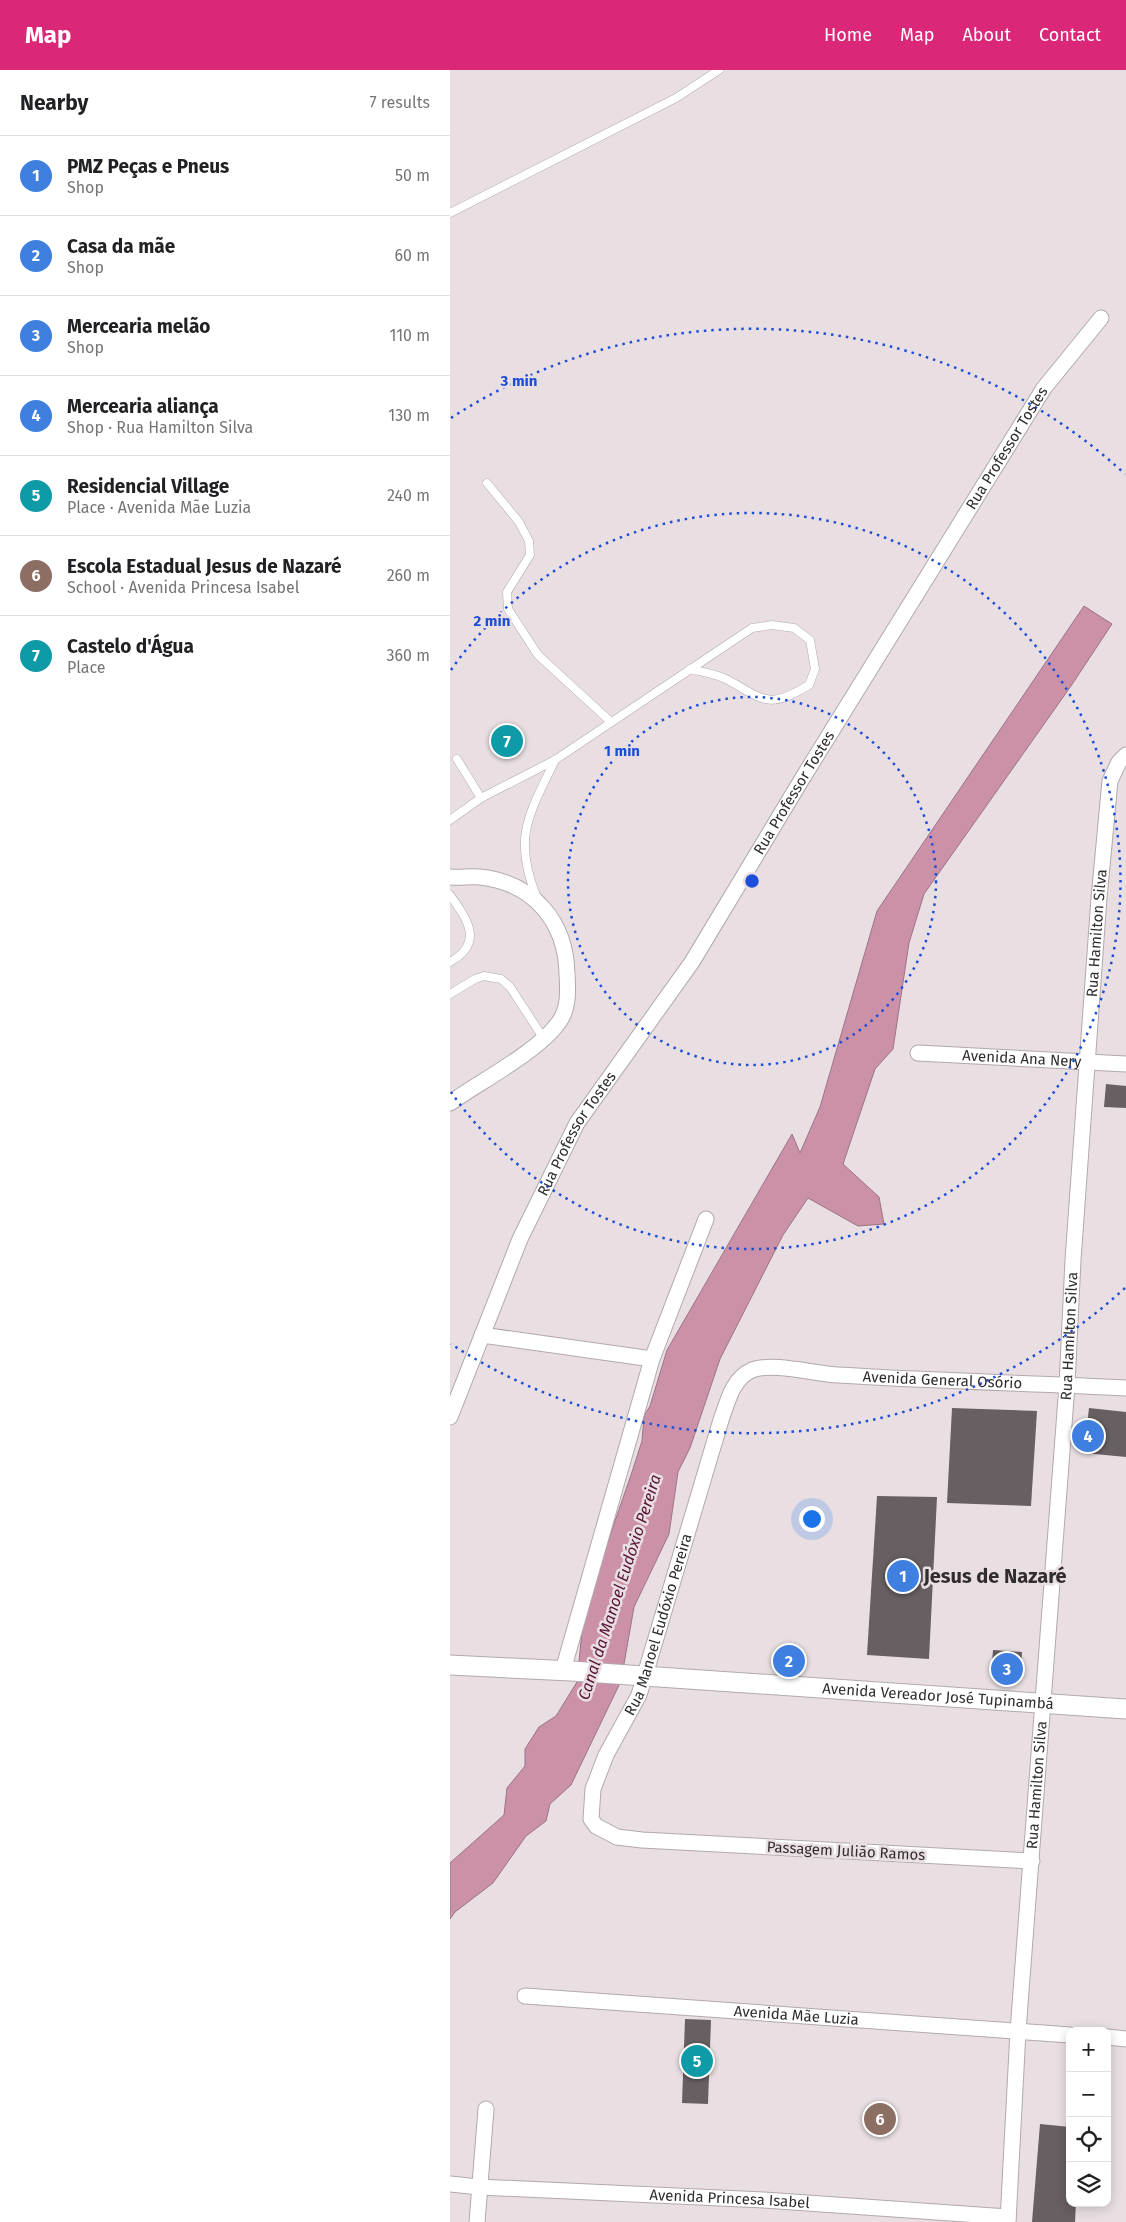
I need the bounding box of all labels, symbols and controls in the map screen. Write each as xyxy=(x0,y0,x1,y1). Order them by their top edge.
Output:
text: Map xyxy=(25,21,71,49)
text: Home xyxy=(824,24,872,46)
text: Map xyxy=(900,24,934,46)
text: About xyxy=(962,24,1011,46)
text: Contact xyxy=(1039,24,1101,46)
text: Nearby xyxy=(20,90,88,116)
text: 7 results xyxy=(370,93,430,112)
text: PMZ Peças e Pneus xyxy=(67,155,229,178)
text: 1 xyxy=(32,166,40,185)
text: 50 m xyxy=(395,166,430,185)
text: Shop xyxy=(67,178,104,197)
text: Casa da mãe xyxy=(67,235,175,258)
text: 2 xyxy=(32,246,40,265)
text: 60 m xyxy=(395,246,430,265)
text: Shop xyxy=(67,258,104,277)
text: Mercearia melão xyxy=(67,315,210,338)
text: 3 xyxy=(32,326,40,345)
text: 110 m xyxy=(389,326,430,345)
text: Shop xyxy=(67,338,104,357)
text: 3 min xyxy=(500,372,537,390)
street label: Rua Professor Tostes xyxy=(962,383,1052,513)
text: Mercearia aliança xyxy=(67,395,219,418)
text: 4 xyxy=(31,406,41,425)
text: 130 m xyxy=(388,406,430,425)
text: Shop · Rua Hamilton Silva xyxy=(67,418,253,437)
text: Residencial Village xyxy=(67,475,229,498)
text: 5 xyxy=(32,486,40,505)
text: 240 m xyxy=(387,486,430,505)
text: Place · Avenida Mãe Luzia xyxy=(67,498,251,517)
text: Escola Estadual Jesus de Nazaré xyxy=(67,555,342,578)
text: 6 xyxy=(31,566,41,585)
text: 260 m xyxy=(387,566,430,585)
text: School · Avenida Princesa Isabel xyxy=(67,578,300,597)
text: 2 min xyxy=(474,612,510,630)
text: Castelo d'Água xyxy=(67,635,194,658)
text: 7 xyxy=(32,646,40,665)
text: 360 m xyxy=(387,646,430,665)
text: Place xyxy=(67,658,106,677)
pin: 7 xyxy=(491,722,523,760)
street label: Rua Professor Tostes xyxy=(750,728,838,858)
text: 1 min xyxy=(604,742,640,760)
street label: Rua Hamilton Silva xyxy=(1083,868,1111,998)
centre of rings xyxy=(743,872,761,890)
street label: Avenida Ana Nery xyxy=(962,1046,1083,1071)
street label: Rua Professor Tostes xyxy=(534,1068,620,1199)
street label: Rua Hamilton Silva xyxy=(1057,1272,1081,1401)
street label: Avenida General Osório xyxy=(862,1367,1023,1392)
pin: 4 xyxy=(1072,1417,1104,1455)
water label: Canal da Manoel Eudóxio Pereira xyxy=(574,1472,665,1702)
your location xyxy=(799,1506,825,1532)
street label: Rua Manoel Eudóxio Pereira xyxy=(621,1531,696,1719)
pin: 1 xyxy=(887,1557,919,1595)
district label: Jesus de Nazaré xyxy=(922,1564,1067,1588)
pin: 2 xyxy=(773,1642,805,1680)
pin: 3 xyxy=(991,1650,1023,1688)
street label: Avenida Vereador José Tupinambá xyxy=(822,1679,1054,1713)
street label: Rua Hamilton Silva xyxy=(1023,1720,1050,1850)
street label: Passagem Julião Ramos xyxy=(766,1838,926,1864)
street label: Avenida Mãe Luzia xyxy=(733,2002,859,2029)
map controls xyxy=(1066,2027,1111,2207)
button: + xyxy=(1066,2027,1111,2072)
pin: 5 xyxy=(681,2042,713,2080)
button: − xyxy=(1066,2072,1111,2117)
pin: 6 xyxy=(864,2100,896,2138)
button: locate xyxy=(1066,2117,1111,2162)
button: layers xyxy=(1066,2162,1111,2207)
street label: Avenida Princesa Isabel xyxy=(649,2186,811,2212)

